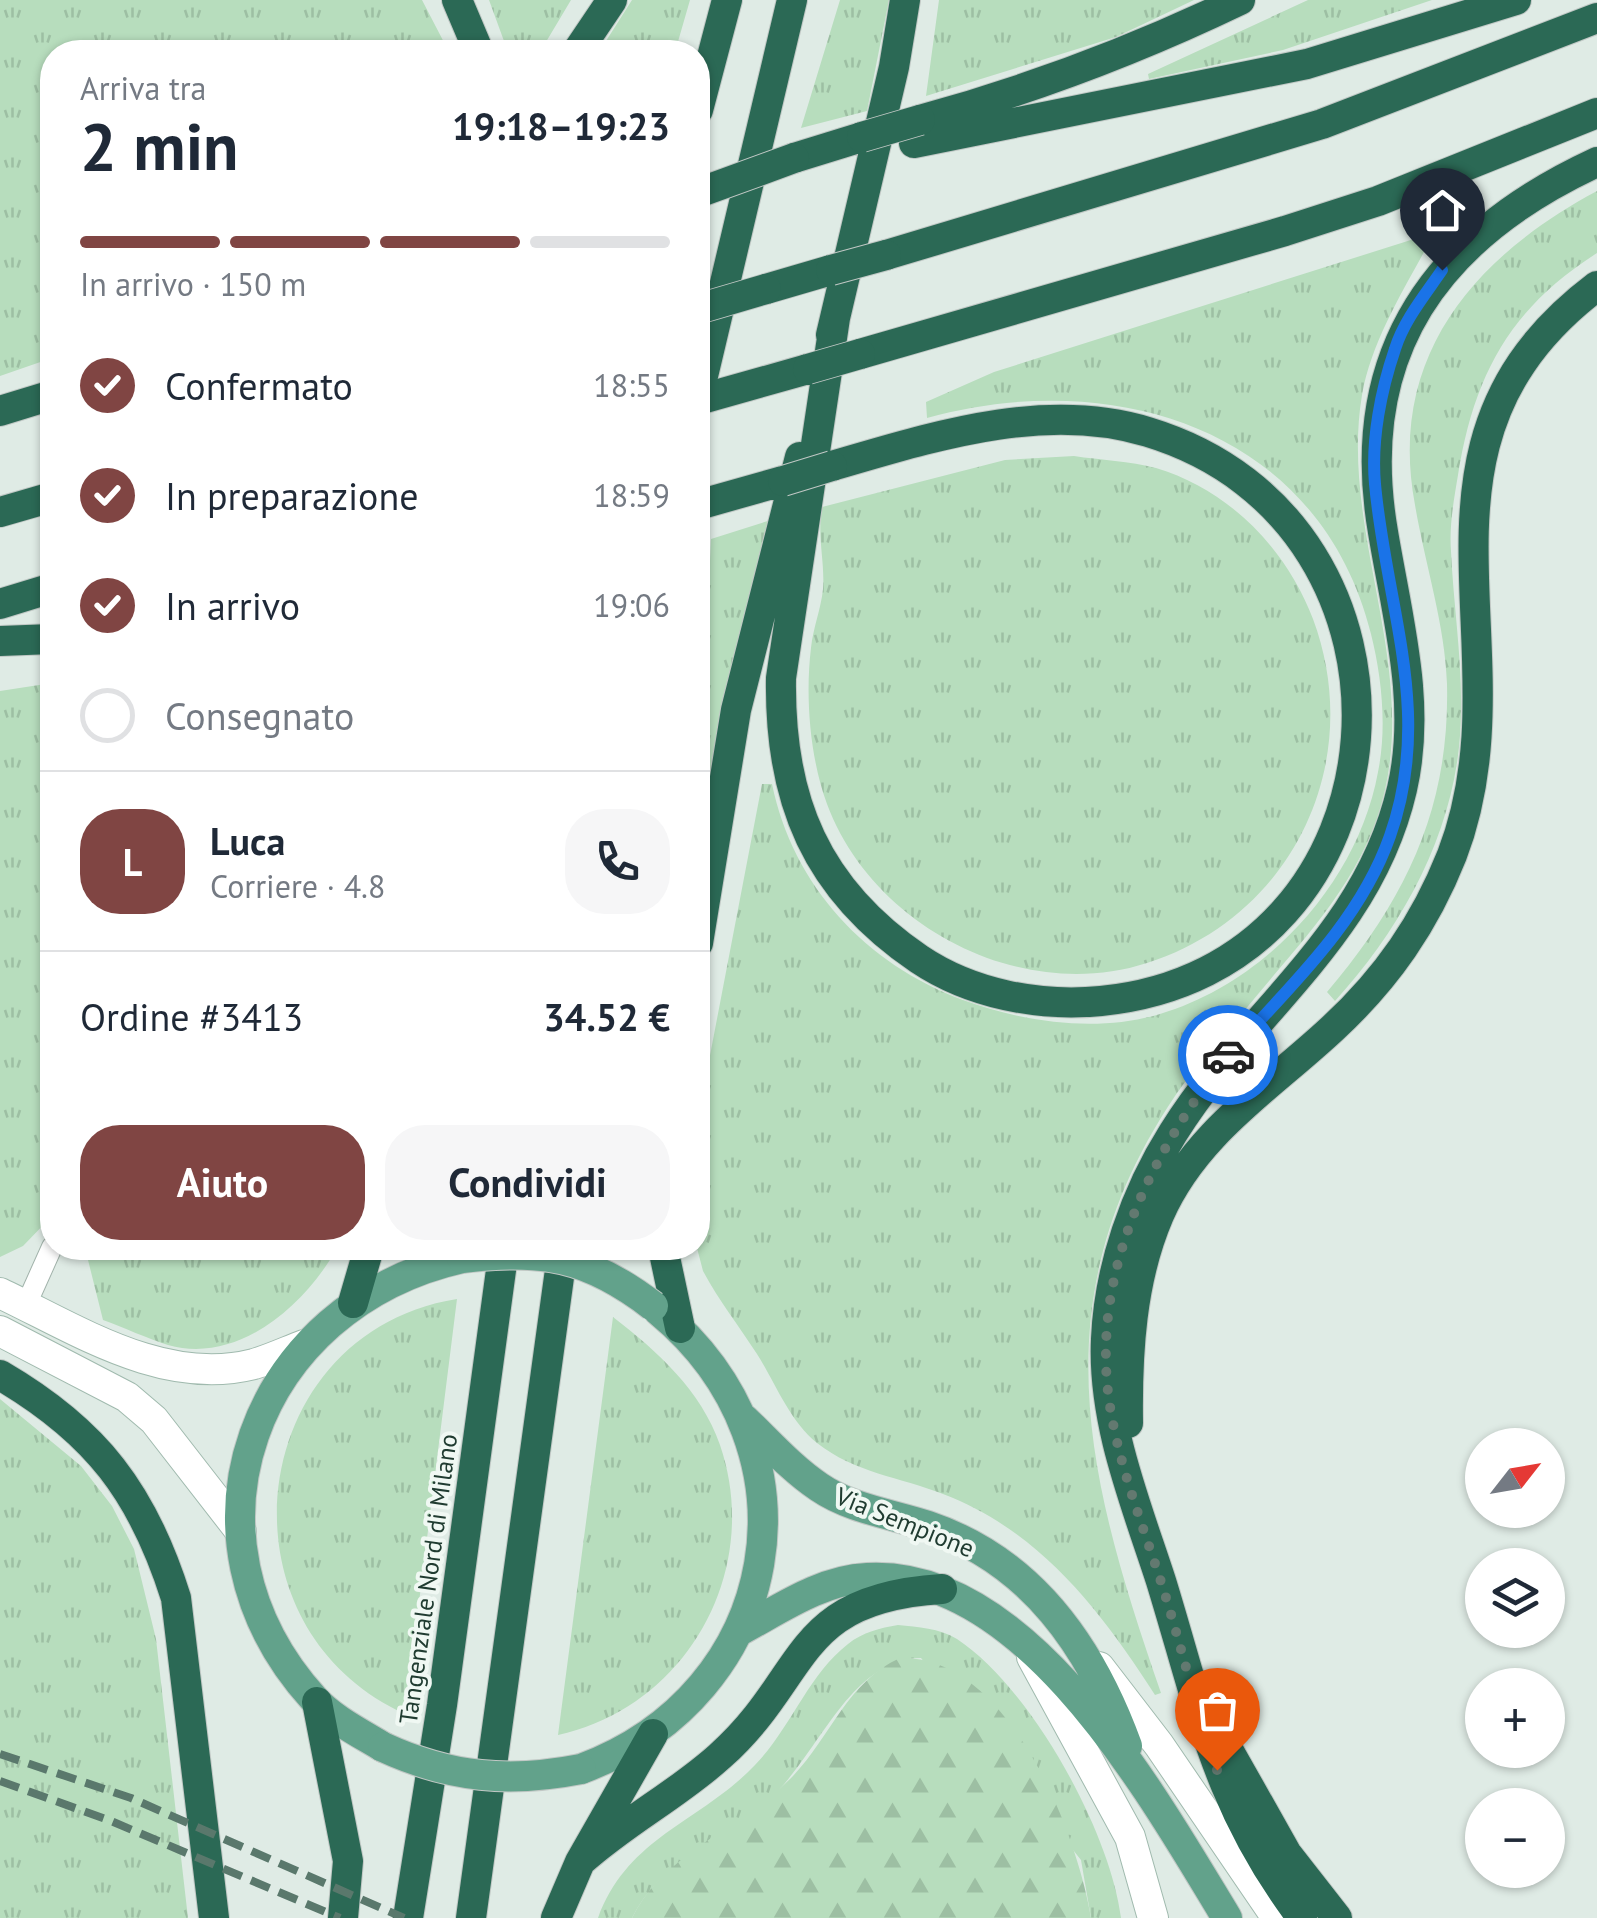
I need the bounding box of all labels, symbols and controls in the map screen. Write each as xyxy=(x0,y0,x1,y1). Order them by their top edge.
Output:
text: Arriva tra xyxy=(80,67,207,109)
text: 19:18–19:23 xyxy=(452,101,670,150)
text: 2 min xyxy=(80,104,239,188)
pin xyxy=(1400,168,1485,271)
icon: home xyxy=(1415,183,1470,238)
text: In arrivo · 150 m xyxy=(80,263,306,305)
icon: check xyxy=(80,358,135,413)
text: Confermato xyxy=(165,361,353,410)
text: 18:55 xyxy=(593,364,670,406)
icon: check xyxy=(80,468,135,523)
text: In preparazione xyxy=(165,471,419,520)
text: 18:59 xyxy=(593,474,670,516)
icon: check xyxy=(80,578,135,633)
text: In arrivo xyxy=(165,581,300,630)
text: 19:06 xyxy=(593,584,670,626)
text: Consegnato xyxy=(165,691,354,740)
button: phone xyxy=(565,809,670,914)
text: Luca xyxy=(210,816,285,865)
text: L xyxy=(123,837,142,886)
text: Corriere · 4.8 xyxy=(210,865,385,907)
text: Ordine #3413 xyxy=(80,992,303,1041)
text: 34.52 € xyxy=(543,992,670,1041)
courier xyxy=(1178,1005,1278,1105)
icon: car xyxy=(1201,1028,1256,1083)
button: Aiuto xyxy=(80,1125,365,1240)
button: Condividi xyxy=(385,1125,670,1240)
north arrow xyxy=(1465,1428,1565,1528)
map controls xyxy=(1465,1428,1565,1888)
street label: Tangenziale Nord di Milano xyxy=(392,1432,464,1726)
street label: Via Sempione xyxy=(830,1479,979,1564)
button: layers xyxy=(1465,1548,1565,1648)
pin xyxy=(1175,1668,1260,1771)
button: + xyxy=(1465,1668,1565,1768)
icon: bag xyxy=(1190,1683,1245,1738)
button: − xyxy=(1465,1788,1565,1888)

